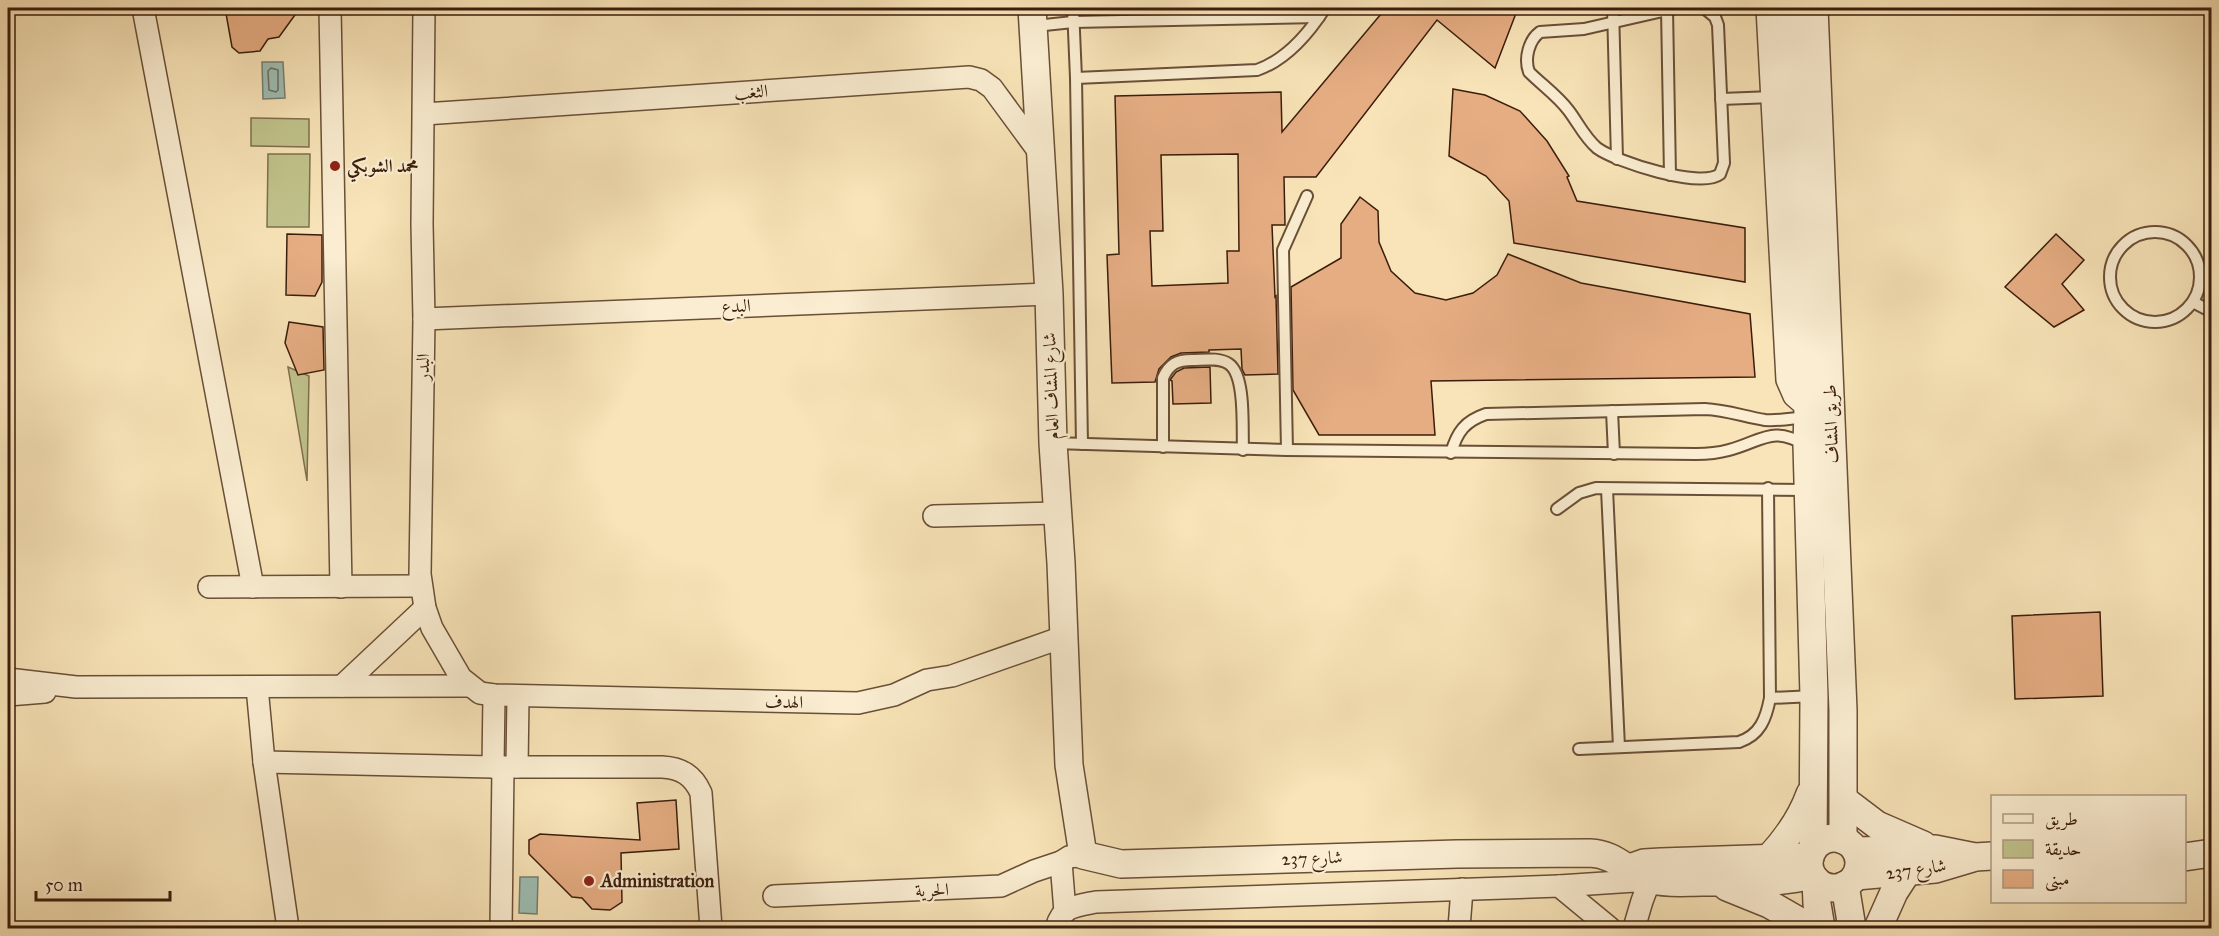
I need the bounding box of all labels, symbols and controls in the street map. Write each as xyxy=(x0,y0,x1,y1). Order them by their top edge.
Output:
street label: الثغب xyxy=(733,80,769,105)
place label: محمد الشوبكي xyxy=(347,155,418,183)
marker: محمد الشوبكي xyxy=(328,159,342,173)
street label: البدع xyxy=(721,294,751,322)
street label: شارع المشاف العام xyxy=(1038,332,1069,440)
street label: البدر xyxy=(412,353,434,383)
street label: طريق المشاف xyxy=(1819,384,1844,464)
street label: الهدف xyxy=(765,691,804,713)
legend xyxy=(1991,795,2186,903)
text: طريق xyxy=(2045,808,2078,831)
text: حديقة xyxy=(2045,838,2081,860)
street label: شارع 237 xyxy=(1281,846,1343,874)
street label: شارع 237 xyxy=(1884,854,1948,888)
scale bar xyxy=(36,864,170,902)
text: مبنى xyxy=(2045,868,2070,892)
place label: Administration xyxy=(600,870,715,892)
text: 50 m xyxy=(45,874,83,896)
marker: Administration xyxy=(582,874,596,888)
street label: الحرية xyxy=(915,878,949,903)

